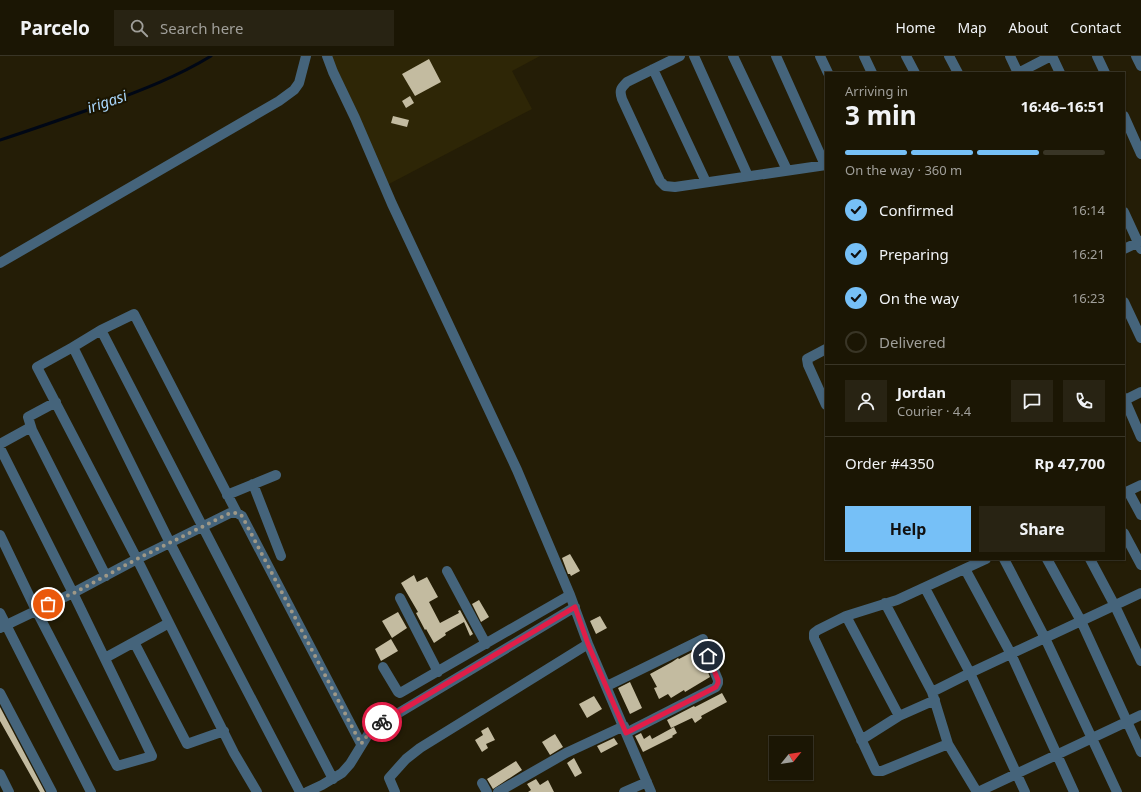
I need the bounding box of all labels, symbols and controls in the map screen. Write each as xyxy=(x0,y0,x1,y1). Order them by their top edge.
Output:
search box xyxy=(114,10,394,46)
text: Parcelo xyxy=(20,15,90,41)
icon: search xyxy=(128,17,150,39)
text: Search here xyxy=(160,18,243,38)
text: Home xyxy=(896,18,935,37)
text: Map xyxy=(957,18,987,37)
text: About xyxy=(1009,18,1048,37)
text: Contact xyxy=(1070,18,1121,37)
text: Arriving in xyxy=(845,82,908,100)
water label: irigasi xyxy=(84,85,131,117)
text: 16:46–16:51 xyxy=(1020,96,1105,116)
text: 3 min xyxy=(845,97,917,133)
text: On the way · 360 m xyxy=(845,161,962,179)
icon: check xyxy=(845,199,867,221)
text: Confirmed xyxy=(879,200,954,220)
text: 16:14 xyxy=(1072,201,1105,219)
icon: check xyxy=(845,243,867,265)
text: Preparing xyxy=(879,244,949,264)
text: 16:21 xyxy=(1072,245,1105,263)
icon: check xyxy=(845,287,867,309)
text: On the way xyxy=(879,288,959,308)
text: 16:23 xyxy=(1072,289,1105,307)
text: Delivered xyxy=(879,332,946,352)
button: person xyxy=(845,380,887,422)
button: chat xyxy=(1011,380,1053,422)
button: phone xyxy=(1063,380,1105,422)
text: Jordan xyxy=(897,382,946,402)
text: Courier · 4.4 xyxy=(897,402,971,420)
text: Order #4350 xyxy=(845,453,934,473)
text: Rp 47,700 xyxy=(1035,453,1105,473)
button: Help xyxy=(845,506,971,552)
button: Share xyxy=(979,506,1105,552)
pin xyxy=(31,587,65,621)
icon: bag xyxy=(37,593,59,615)
pin xyxy=(691,639,725,673)
icon: home xyxy=(697,645,719,667)
courier xyxy=(362,702,402,742)
icon: bike xyxy=(371,711,393,733)
north arrow xyxy=(769,736,813,780)
map controls xyxy=(769,736,813,780)

